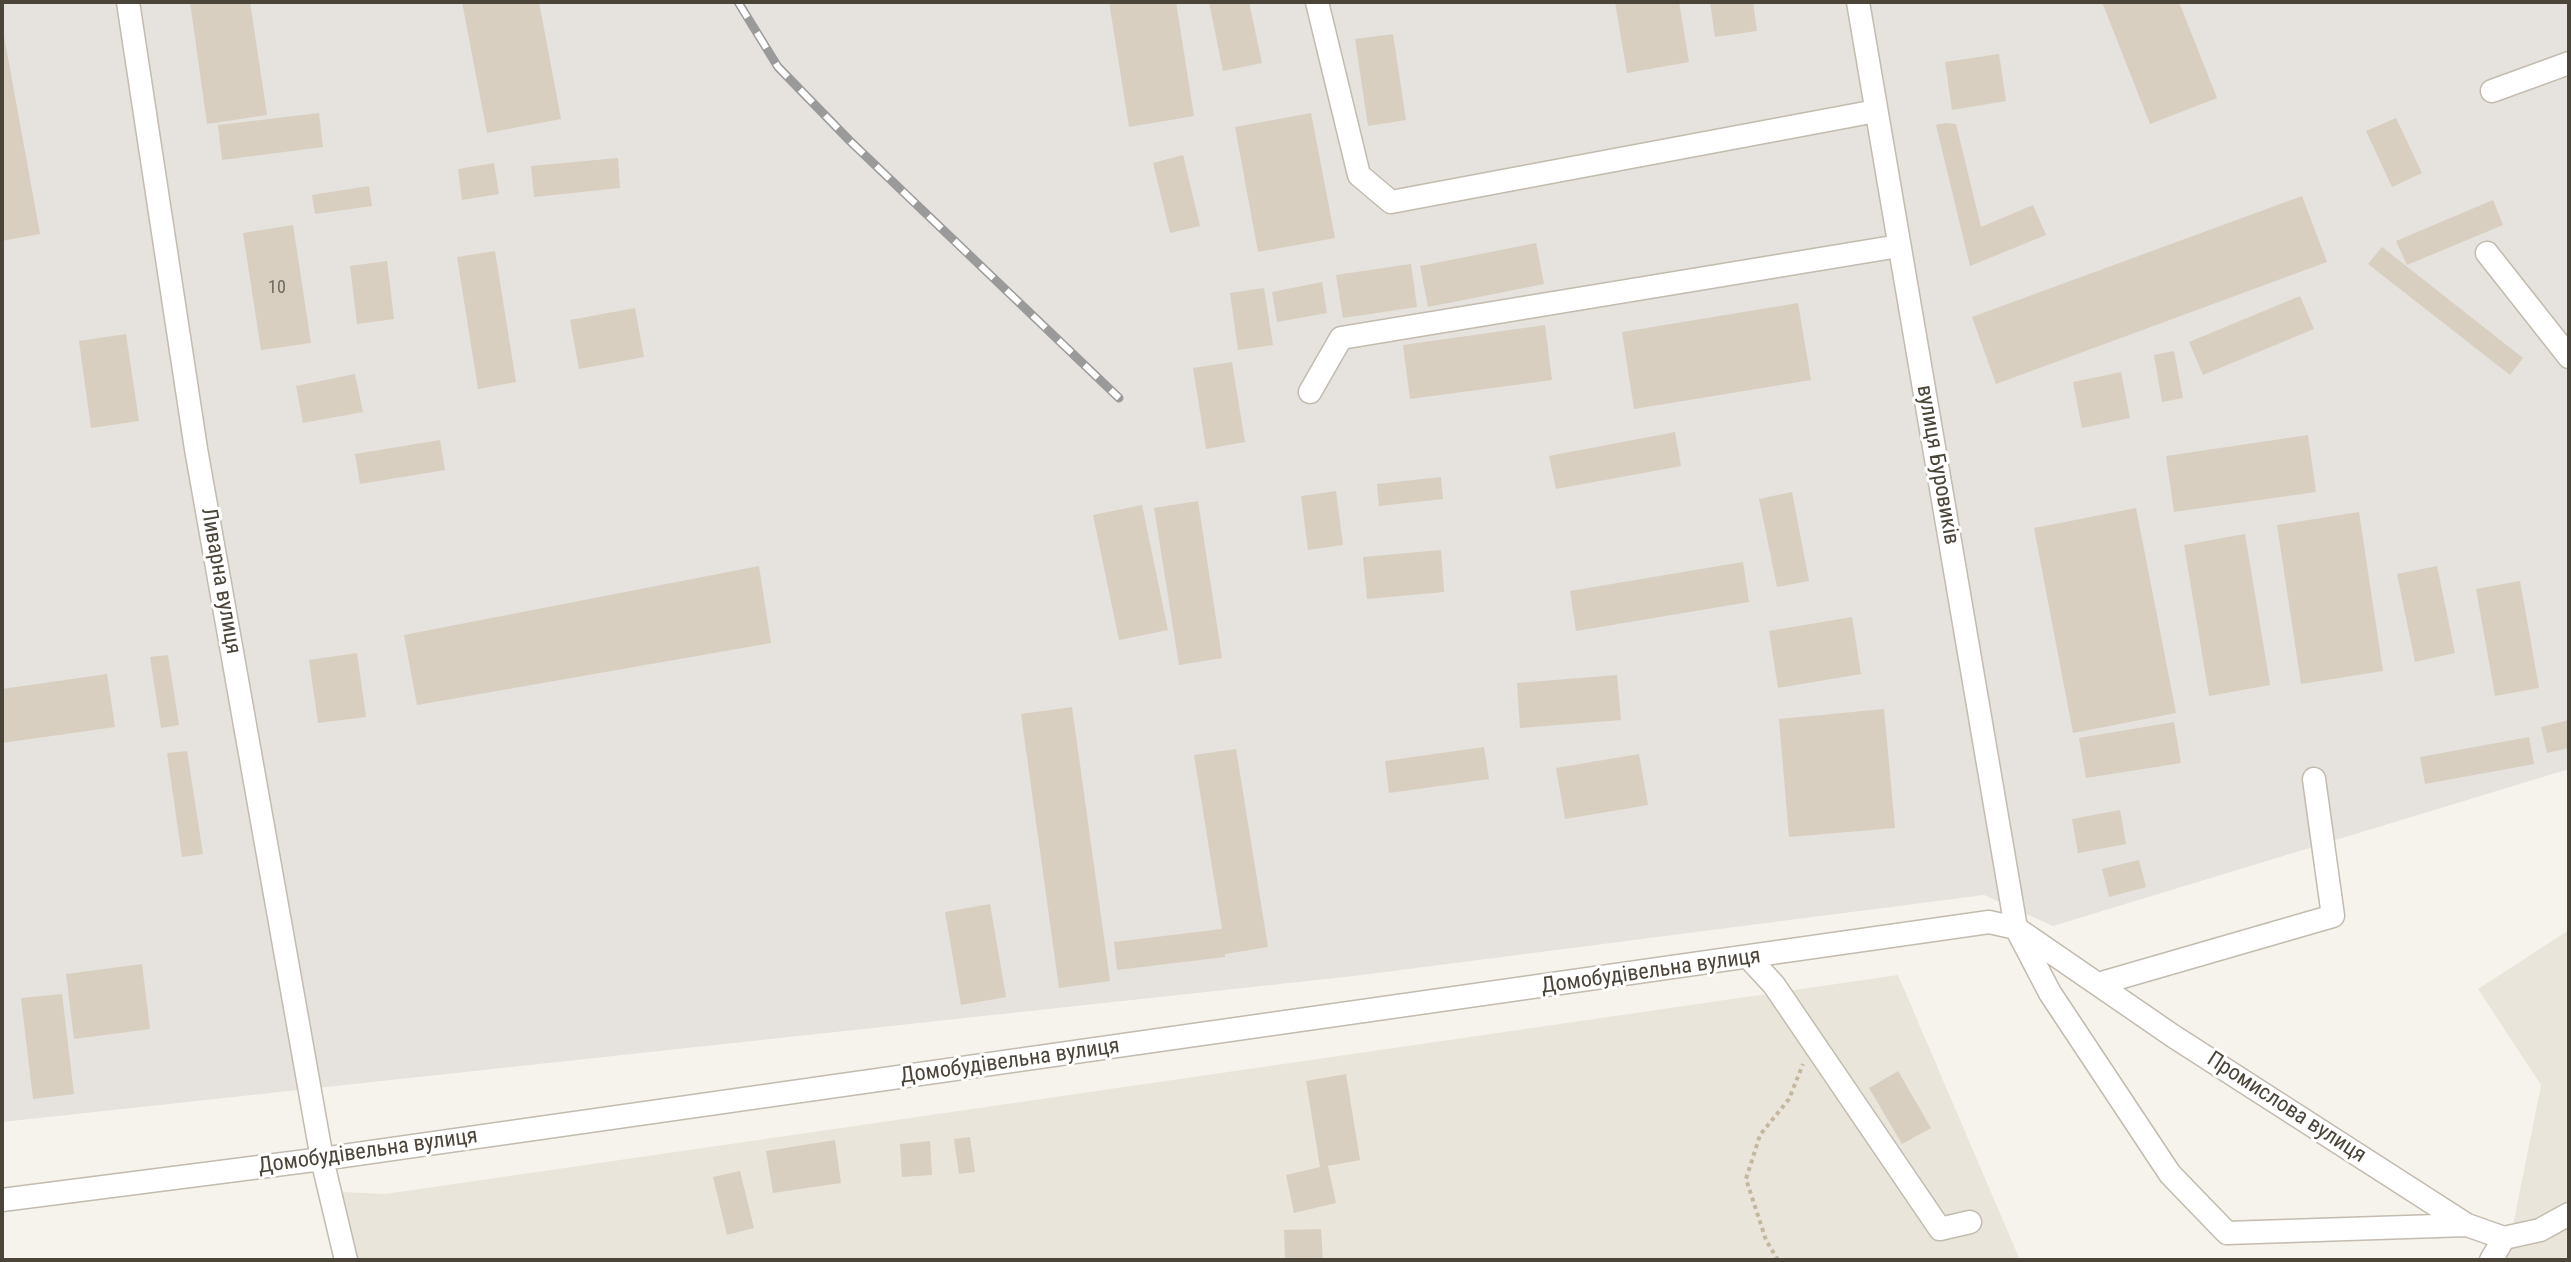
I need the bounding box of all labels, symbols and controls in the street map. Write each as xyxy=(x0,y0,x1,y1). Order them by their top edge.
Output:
house number: 10 xyxy=(268,277,286,299)
street label: вулиця Буровиків xyxy=(1910,383,1964,547)
street label: Ливарна вулиця xyxy=(194,506,246,656)
street label: Домобудівельна вулиця xyxy=(1540,944,1762,1000)
street label: Домобудівельна вулиця xyxy=(899,1034,1121,1090)
street label: Промислова вулиця xyxy=(2201,1047,2371,1169)
street label: Домобудівельна вулиця xyxy=(257,1124,479,1180)

